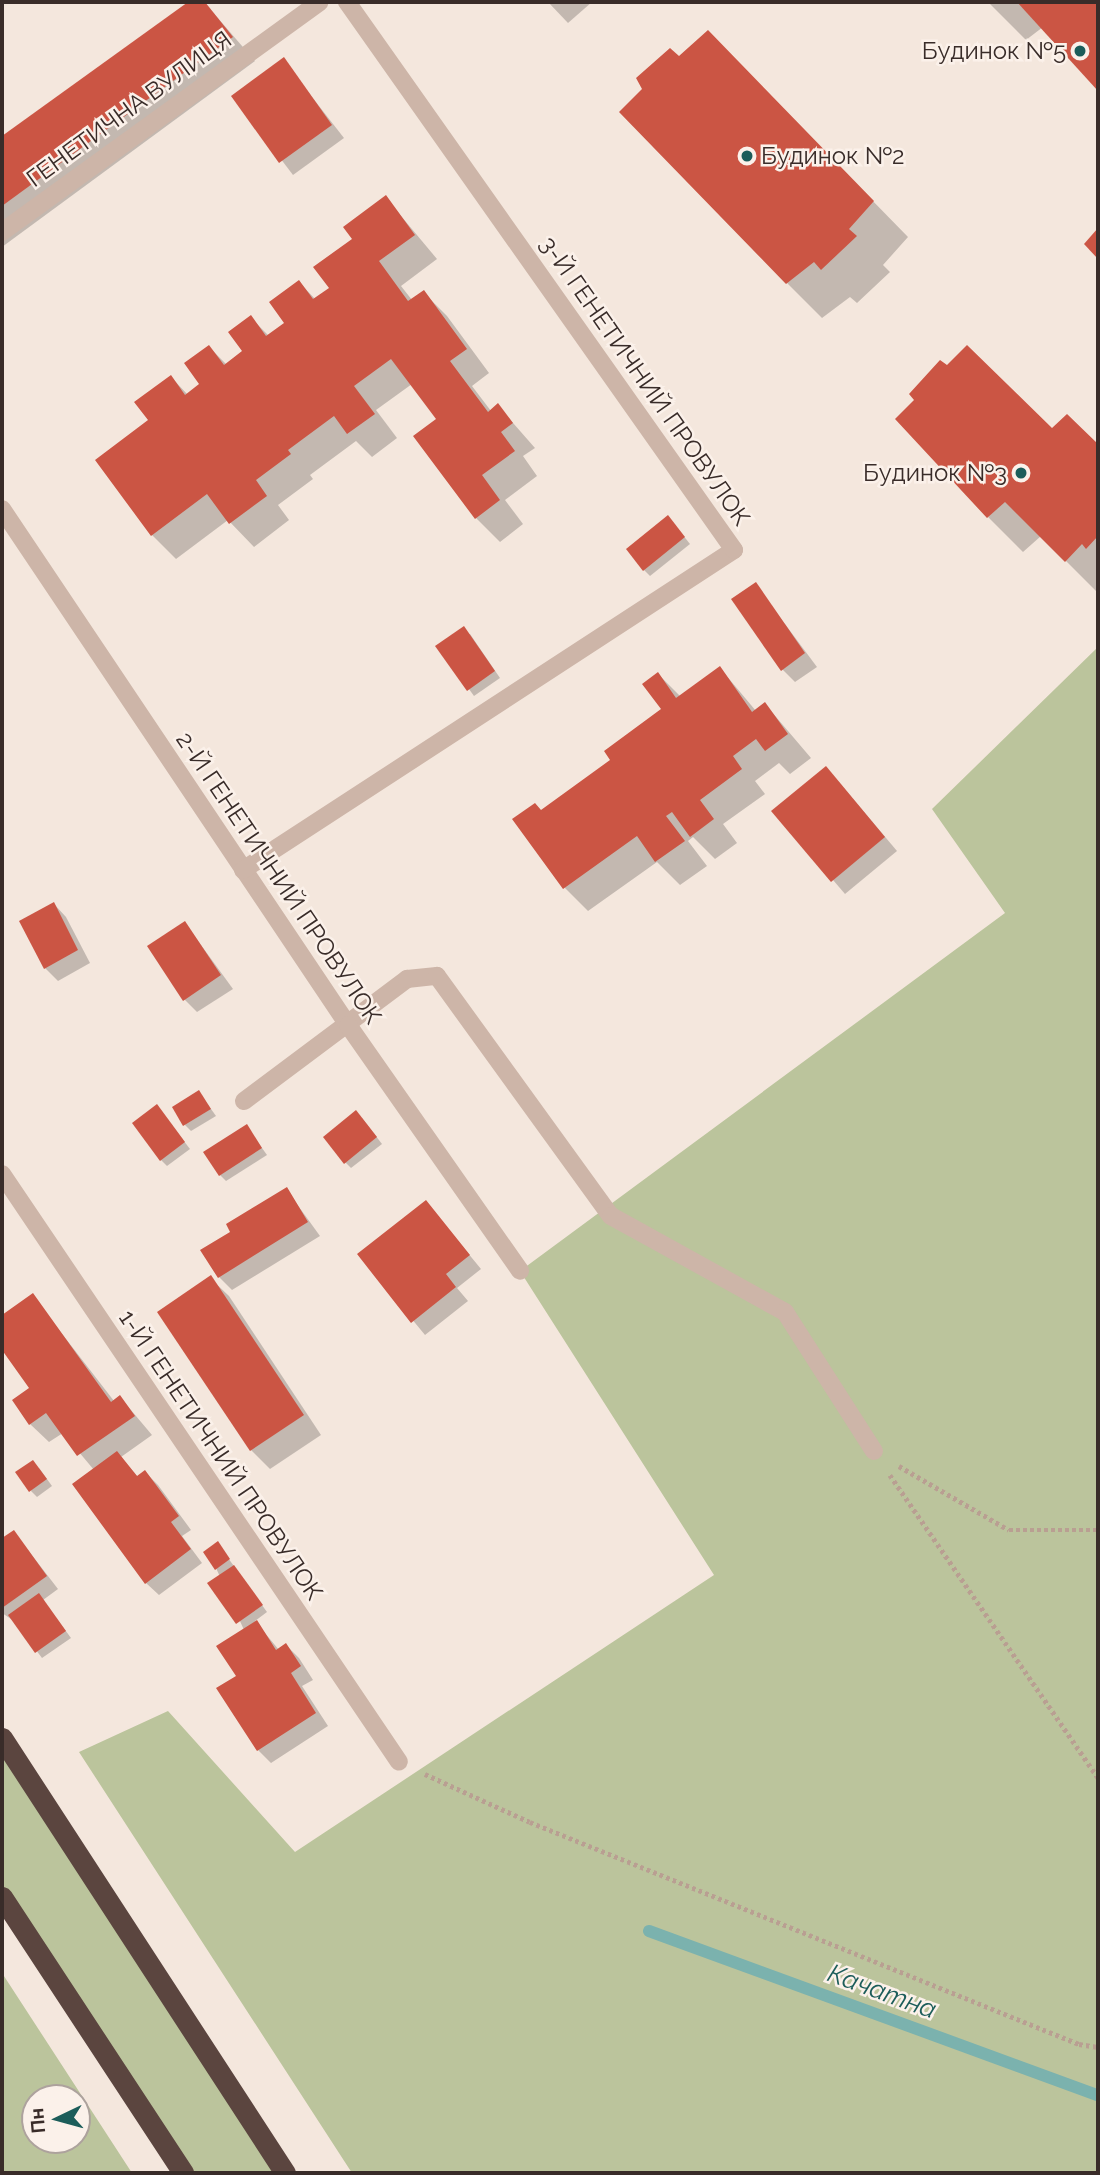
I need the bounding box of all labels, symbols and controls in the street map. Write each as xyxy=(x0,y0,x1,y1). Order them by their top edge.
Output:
street label: ГЕНЕТИЧНА ВУЛИЦЯ xyxy=(21,25,237,193)
place label: Будинок №5 xyxy=(922,37,1066,65)
marker: Будинок №5 xyxy=(1072,43,1088,59)
place label: Будинок №2 xyxy=(761,142,905,170)
marker: Будинок №2 xyxy=(739,148,755,164)
street label: 3-Й ГЕНЕТИЧНИЙ ПРОВУЛОК xyxy=(534,231,756,531)
place label: Будинок №3 xyxy=(863,459,1007,487)
marker: Будинок №3 xyxy=(1013,465,1029,481)
street label: 2-Й ГЕНЕТИЧНИЙ ПРОВУЛОК xyxy=(170,726,388,1030)
street label: 1-Й ГЕНЕТИЧНИЙ ПРОВУЛОК xyxy=(113,1304,329,1606)
water label: Качатна xyxy=(823,1958,941,2026)
north arrow xyxy=(21,2084,91,2154)
text: Пн xyxy=(25,2107,49,2134)

